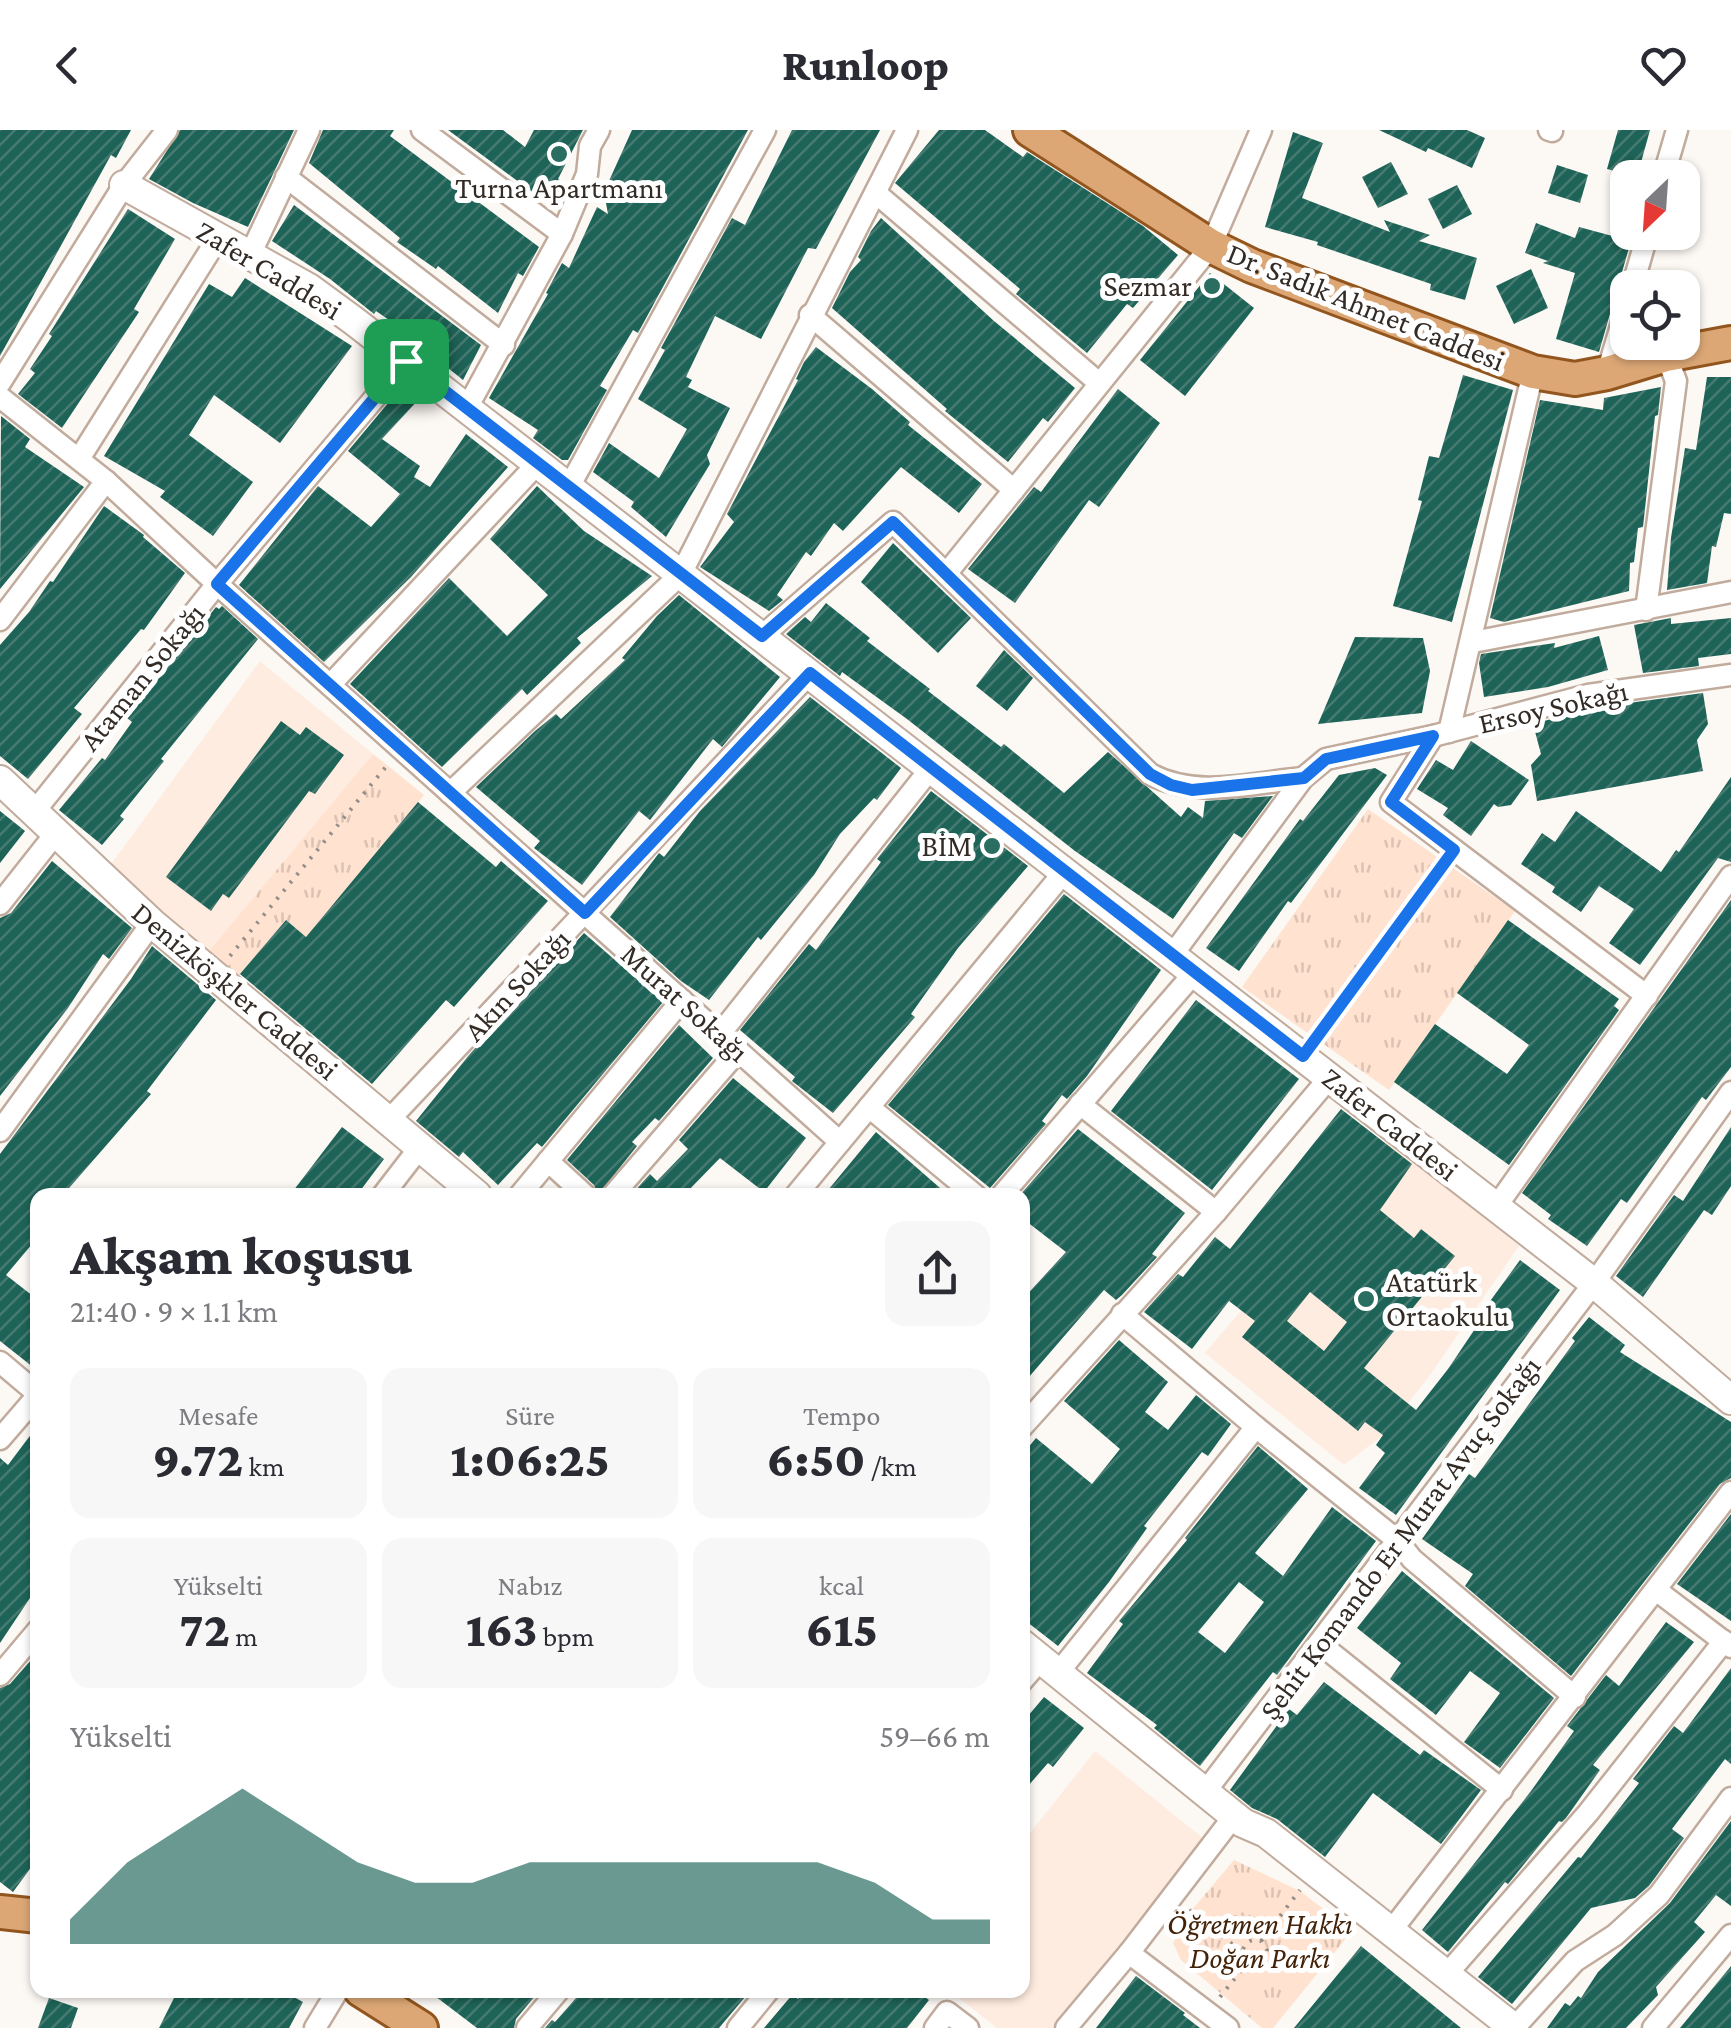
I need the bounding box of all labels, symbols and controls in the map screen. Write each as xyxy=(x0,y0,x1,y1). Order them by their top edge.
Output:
icon: back xyxy=(40,38,95,93)
icon: heart xyxy=(1636,38,1691,93)
text: Runloop xyxy=(782,40,949,90)
marker: Turna Apartmanı xyxy=(548,143,570,165)
north arrow xyxy=(1610,160,1700,250)
map controls xyxy=(1610,160,1700,360)
place label: Turna Apartmanı xyxy=(455,171,663,205)
street label: Zafer Caddesi xyxy=(191,213,348,326)
street label: Dr. Sadık Ahmet Caddesi xyxy=(1223,236,1510,377)
place label: Sezmar xyxy=(1103,269,1192,302)
button: locate xyxy=(1610,270,1700,360)
marker: Sezmar xyxy=(1201,275,1223,297)
pin xyxy=(364,319,449,404)
icon: arrive xyxy=(379,334,434,389)
street label: Ataman Sokağı xyxy=(72,596,212,757)
street label: Ersoy Sokağı xyxy=(1475,673,1631,741)
place label: BİM xyxy=(922,829,972,862)
marker: BİM xyxy=(981,835,1003,857)
street label: Denizköşkler Caddesi xyxy=(125,895,345,1087)
street label: Akın Sokağı xyxy=(457,922,577,1048)
street label: Murat Sokağı xyxy=(614,937,756,1069)
street label: Zafer Caddesi xyxy=(1316,1060,1465,1187)
button: share xyxy=(885,1221,990,1326)
text: Akşam koşusu xyxy=(70,1225,412,1286)
place label: Atatürk Ortaokulu xyxy=(1386,1265,1509,1332)
marker: Atatürk Ortaokulu xyxy=(1355,1288,1377,1310)
text: 21:40 · 9 × 1.1 km xyxy=(70,1293,278,1329)
street label: Şehit Komando Er Murat Avuç Sokağı xyxy=(1252,1350,1548,1726)
text: Mesafe xyxy=(178,1400,258,1431)
text: Süre xyxy=(505,1400,555,1431)
text: Tempo xyxy=(803,1400,880,1431)
text: 9.72 xyxy=(152,1431,243,1487)
text: 1:06:25 xyxy=(450,1431,610,1487)
text: 6:50 xyxy=(767,1431,866,1487)
text: km xyxy=(243,1451,284,1482)
text: /km xyxy=(866,1451,917,1482)
text: Yükselti xyxy=(174,1570,263,1601)
text: Nabız xyxy=(498,1570,562,1601)
text: kcal xyxy=(819,1570,864,1601)
text: 72 xyxy=(179,1601,230,1657)
text: 163 xyxy=(466,1601,537,1657)
text: 615 xyxy=(805,1601,878,1657)
text: m xyxy=(230,1621,258,1652)
text: bpm xyxy=(537,1621,594,1652)
text: Yükselti xyxy=(70,1718,172,1754)
text: 59–66 m xyxy=(879,1718,990,1754)
park label: Öğretmen Hakkı Doğan Parkı xyxy=(1167,1907,1353,1975)

